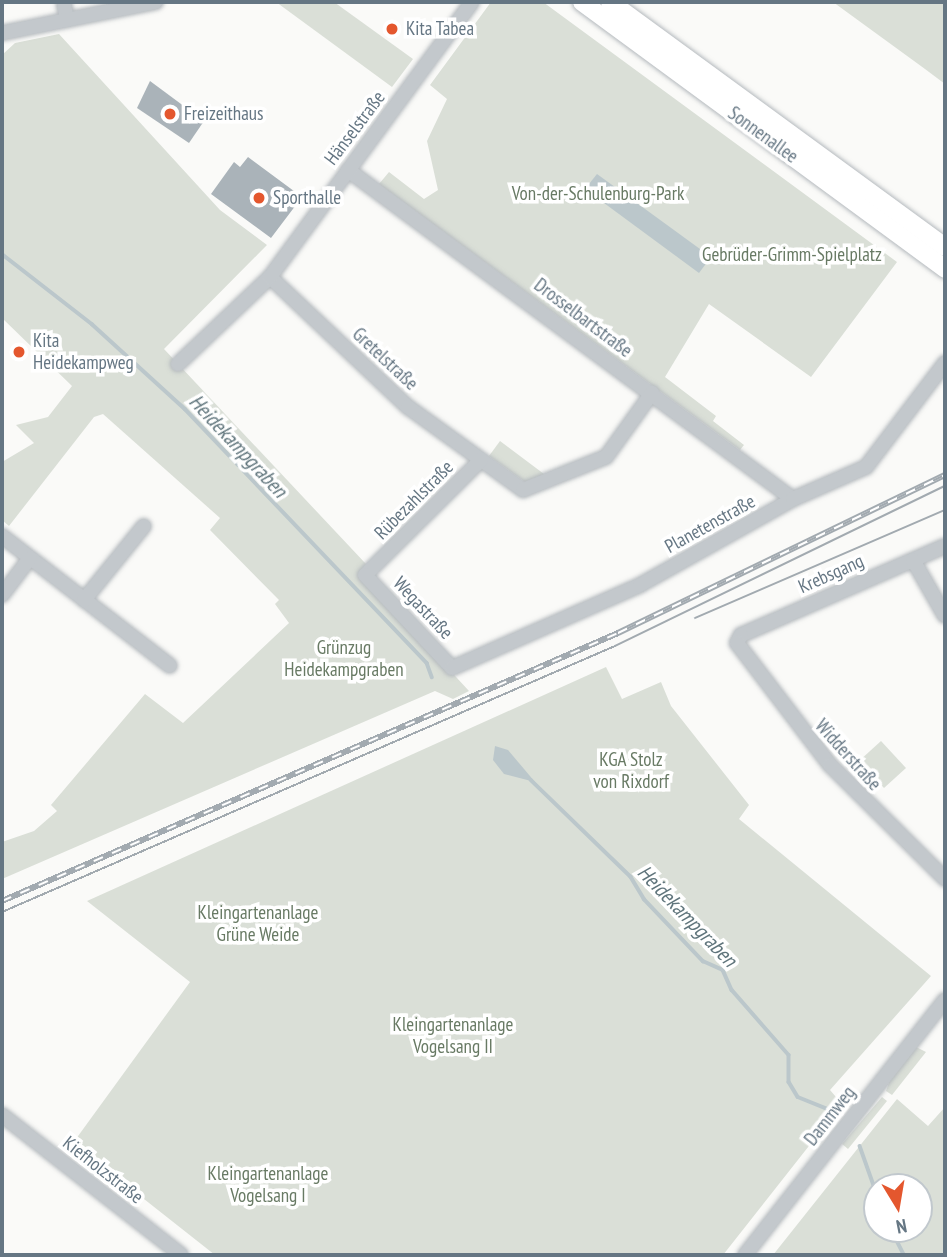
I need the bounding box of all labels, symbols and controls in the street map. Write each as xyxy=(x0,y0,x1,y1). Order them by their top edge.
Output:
place label: Kita Tabea xyxy=(406,18,475,40)
marker: Kita Tabea xyxy=(384,21,400,37)
street label: Hänselstraße xyxy=(320,87,390,169)
street label: Sonnenallee xyxy=(723,102,803,168)
place label: Freizeithaus xyxy=(184,103,263,125)
marker: Freizeithaus xyxy=(162,106,178,122)
park label: Von-der-Schulenburg-Park xyxy=(512,183,684,205)
place label: Sporthalle xyxy=(273,187,341,209)
marker: Sporthalle xyxy=(251,190,267,206)
park label: Gebrüder-Grimm-Spielplatz xyxy=(702,244,882,266)
street label: Drosselbartstraße xyxy=(529,274,637,362)
street label: Gretelstraße xyxy=(347,323,423,395)
place label: Kita Heidekampweg xyxy=(33,330,134,374)
marker: Kita Heidekampweg xyxy=(11,344,27,360)
water label: Heidekampgraben xyxy=(184,389,292,503)
street label: Rübezahlstraße xyxy=(370,456,458,544)
street label: Planetenstraße xyxy=(661,490,759,558)
street label: Krebsgang xyxy=(795,550,867,598)
street label: Wegastraße xyxy=(388,572,458,644)
park label: Grünzug Heidekampgraben xyxy=(284,637,404,681)
street label: Widderstraße xyxy=(810,715,886,795)
park label: KGA Stolz von Rixdorf xyxy=(593,749,669,793)
water label: Heidekampgraben xyxy=(632,860,742,972)
park label: Kleingartenanlage Grüne Weide xyxy=(198,902,318,946)
park label: Kleingartenanlage Vogelsang II xyxy=(393,1014,513,1058)
street label: Dammweg xyxy=(800,1082,860,1150)
street label: Kiefholzstraße xyxy=(58,1132,148,1208)
park label: Kleingartenanlage Vogelsang I xyxy=(208,1163,328,1207)
north arrow xyxy=(863,1173,933,1243)
text: N xyxy=(894,1214,909,1239)

